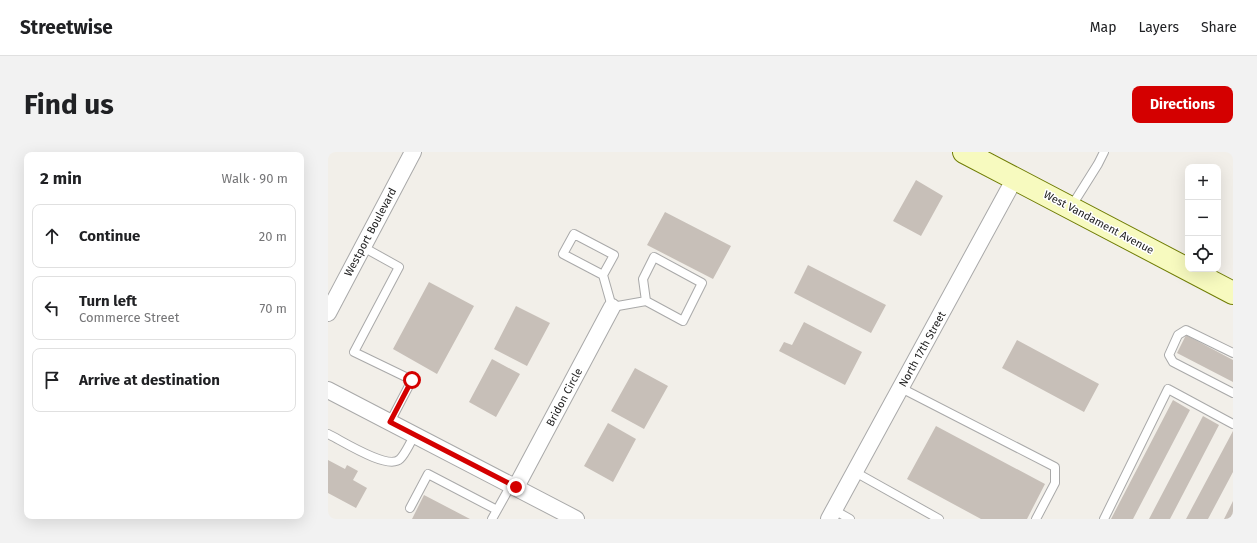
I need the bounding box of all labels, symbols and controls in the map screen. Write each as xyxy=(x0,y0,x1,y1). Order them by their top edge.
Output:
text: Streetwise xyxy=(20,16,113,39)
text: Map xyxy=(1090,19,1116,36)
text: Layers xyxy=(1138,19,1179,36)
text: Share xyxy=(1201,19,1237,36)
button: Directions xyxy=(1132,86,1233,123)
text: Find us xyxy=(24,88,114,121)
map controls xyxy=(1185,164,1221,272)
button: + xyxy=(1185,164,1221,200)
text: 2 min xyxy=(40,168,82,189)
text: Walk · 90 m xyxy=(222,171,288,186)
street label: Westport Boulevard xyxy=(342,186,399,279)
street label: West Vandament Avenue xyxy=(1041,188,1156,257)
button: − xyxy=(1185,200,1221,236)
icon: ahead xyxy=(41,225,63,247)
text: Continue xyxy=(79,227,140,245)
text: 20 m xyxy=(259,229,287,244)
button: locate xyxy=(1185,236,1221,272)
text: Turn left xyxy=(79,292,137,310)
icon: left xyxy=(41,297,63,319)
text: 70 m xyxy=(260,301,287,316)
street label: North 17th Street xyxy=(896,309,949,389)
text: Commerce Street xyxy=(79,310,179,325)
street label: Bridon Circle xyxy=(544,366,585,429)
icon: arrive xyxy=(41,369,63,391)
text: Arrive at destination xyxy=(79,371,220,389)
route start xyxy=(403,371,421,389)
route end xyxy=(507,478,525,496)

